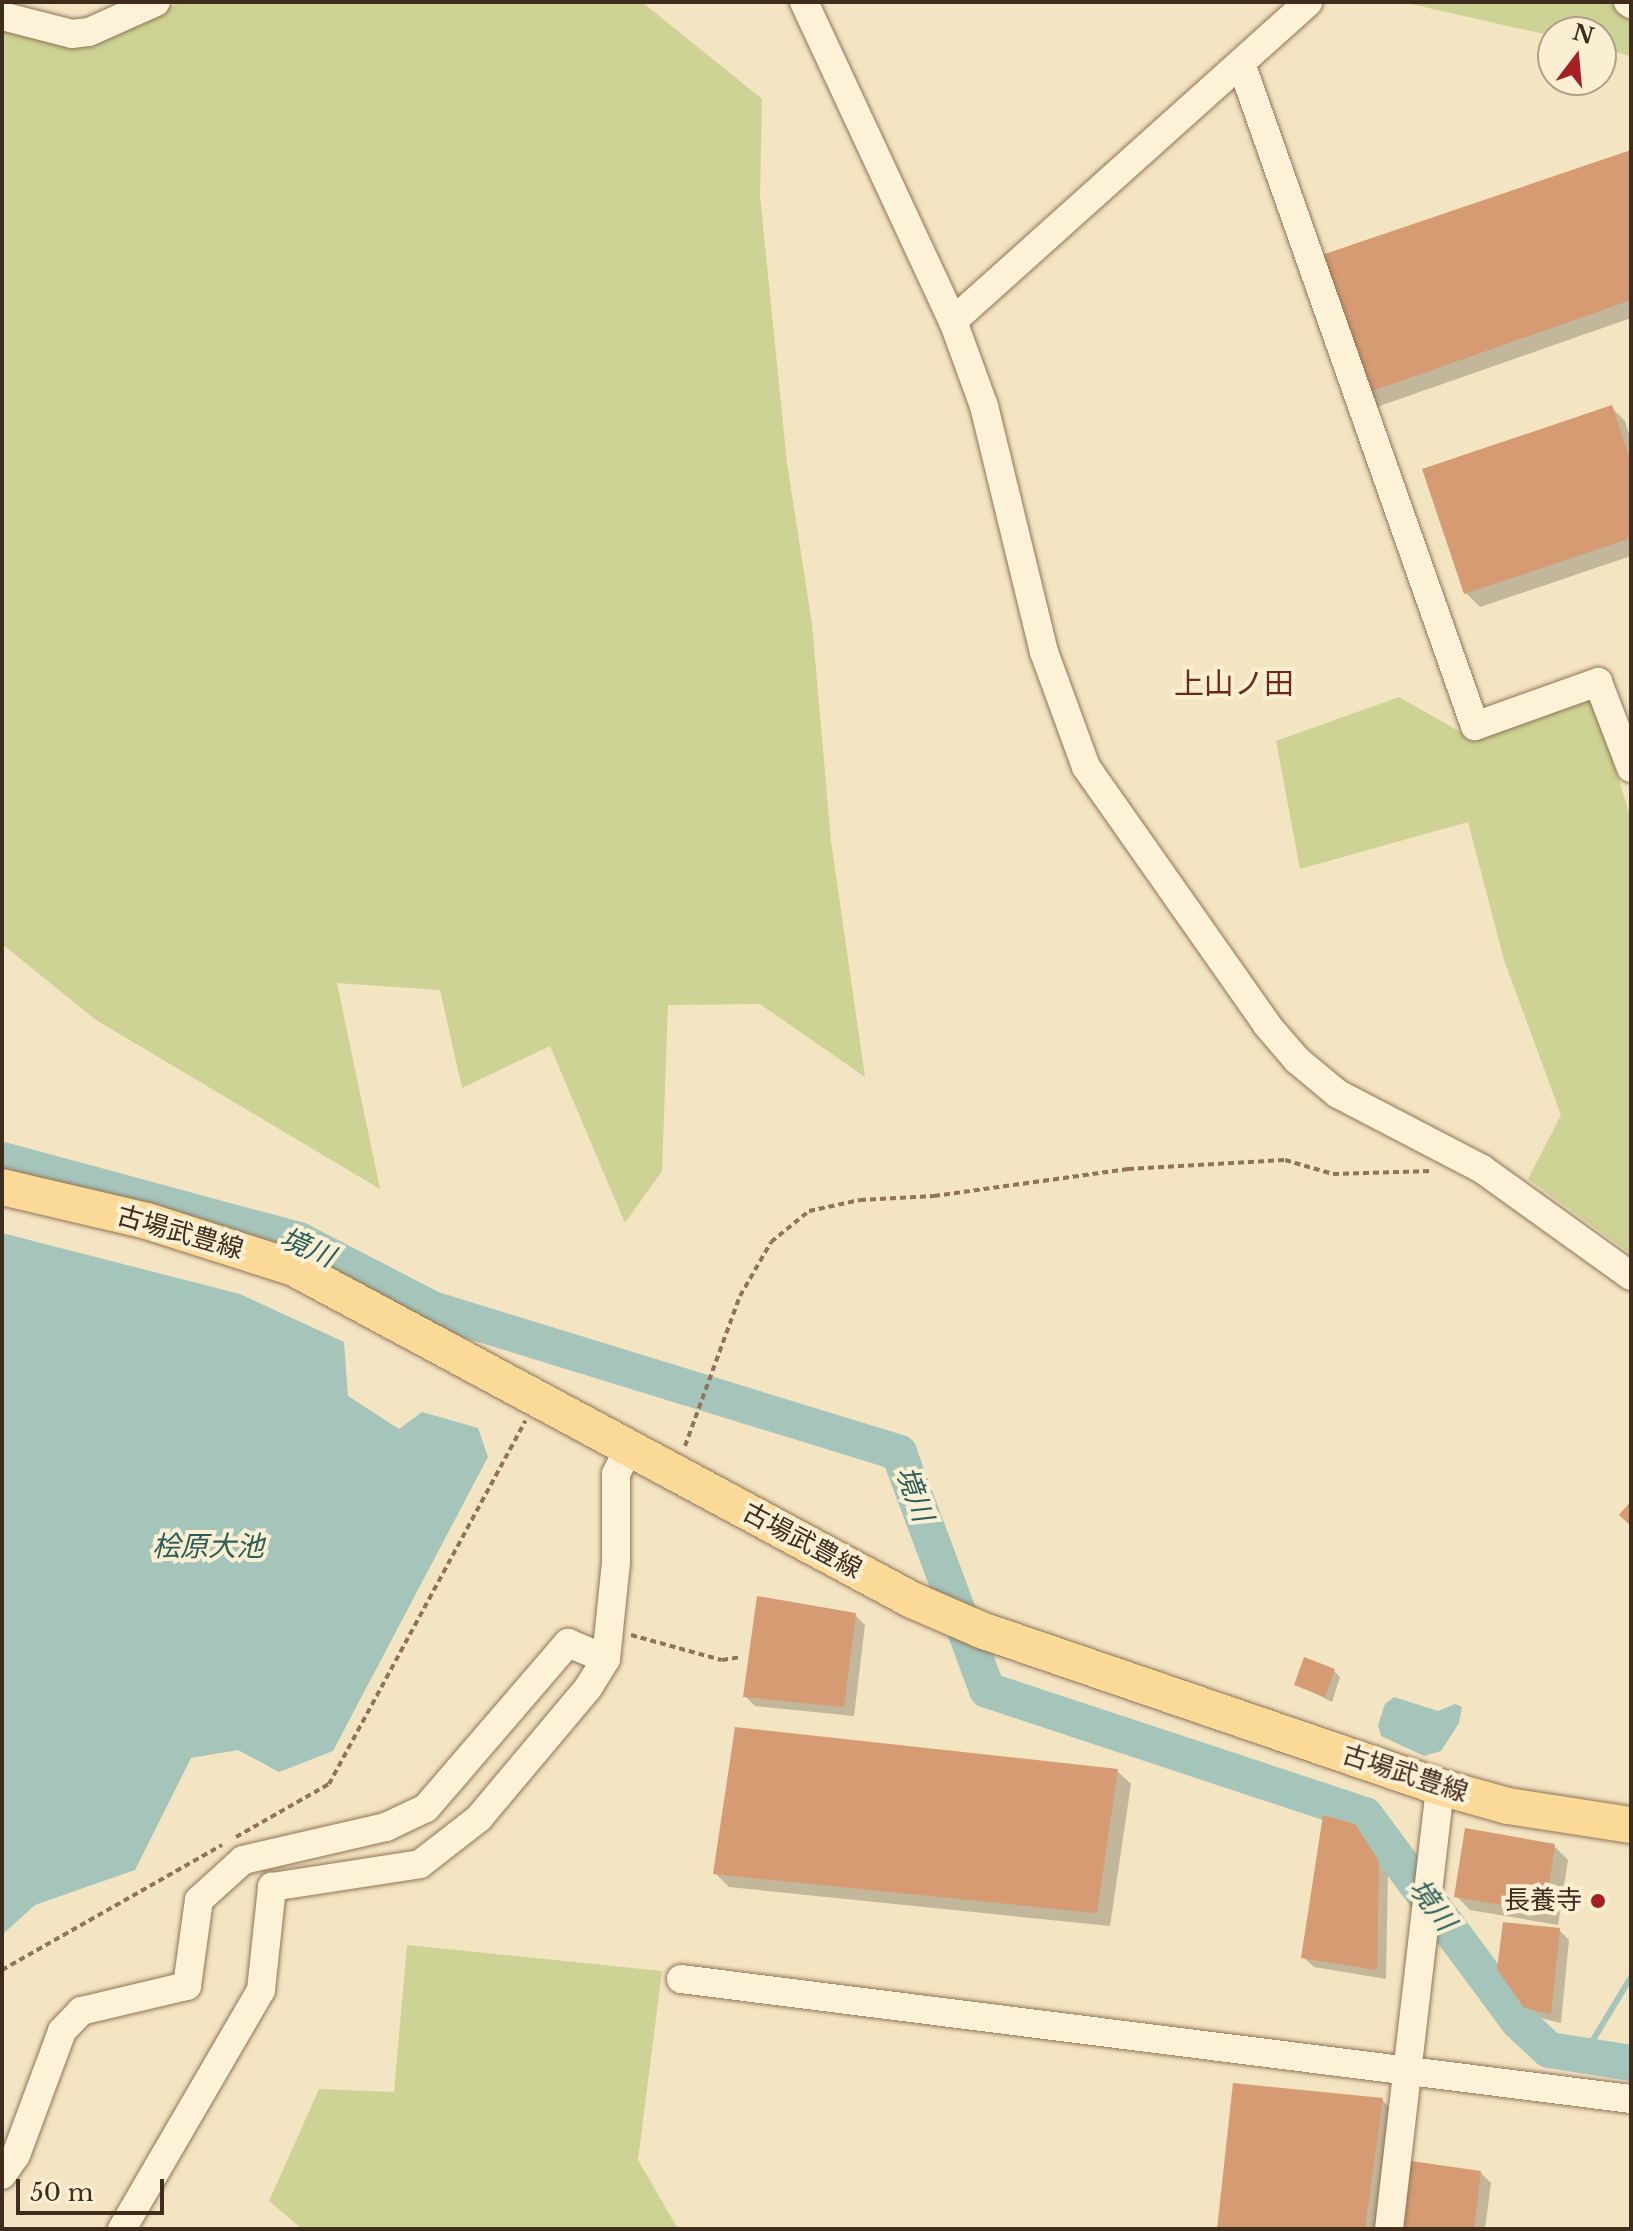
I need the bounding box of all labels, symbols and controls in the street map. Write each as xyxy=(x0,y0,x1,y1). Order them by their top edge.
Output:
north arrow xyxy=(1537,16,1617,96)
text: N xyxy=(1570,19,1597,50)
district label: 上山ノ田 xyxy=(1174,666,1294,702)
street label: 古場武豊線 xyxy=(113,1200,247,1266)
water label: 境川 xyxy=(275,1222,339,1274)
water label: 境川 xyxy=(889,1462,939,1526)
street label: 古場武豊線 xyxy=(737,1497,867,1585)
water label: 桧原大池 xyxy=(152,1530,264,1564)
street label: 古場武豊線 xyxy=(1338,1739,1472,1809)
water label: 境川 xyxy=(1402,1873,1462,1937)
place label: 長養寺 xyxy=(1504,1885,1582,1917)
marker: 長養寺 xyxy=(1589,1892,1607,1910)
scale bar xyxy=(20,2163,168,2213)
text: 50 m xyxy=(30,2178,93,2207)

